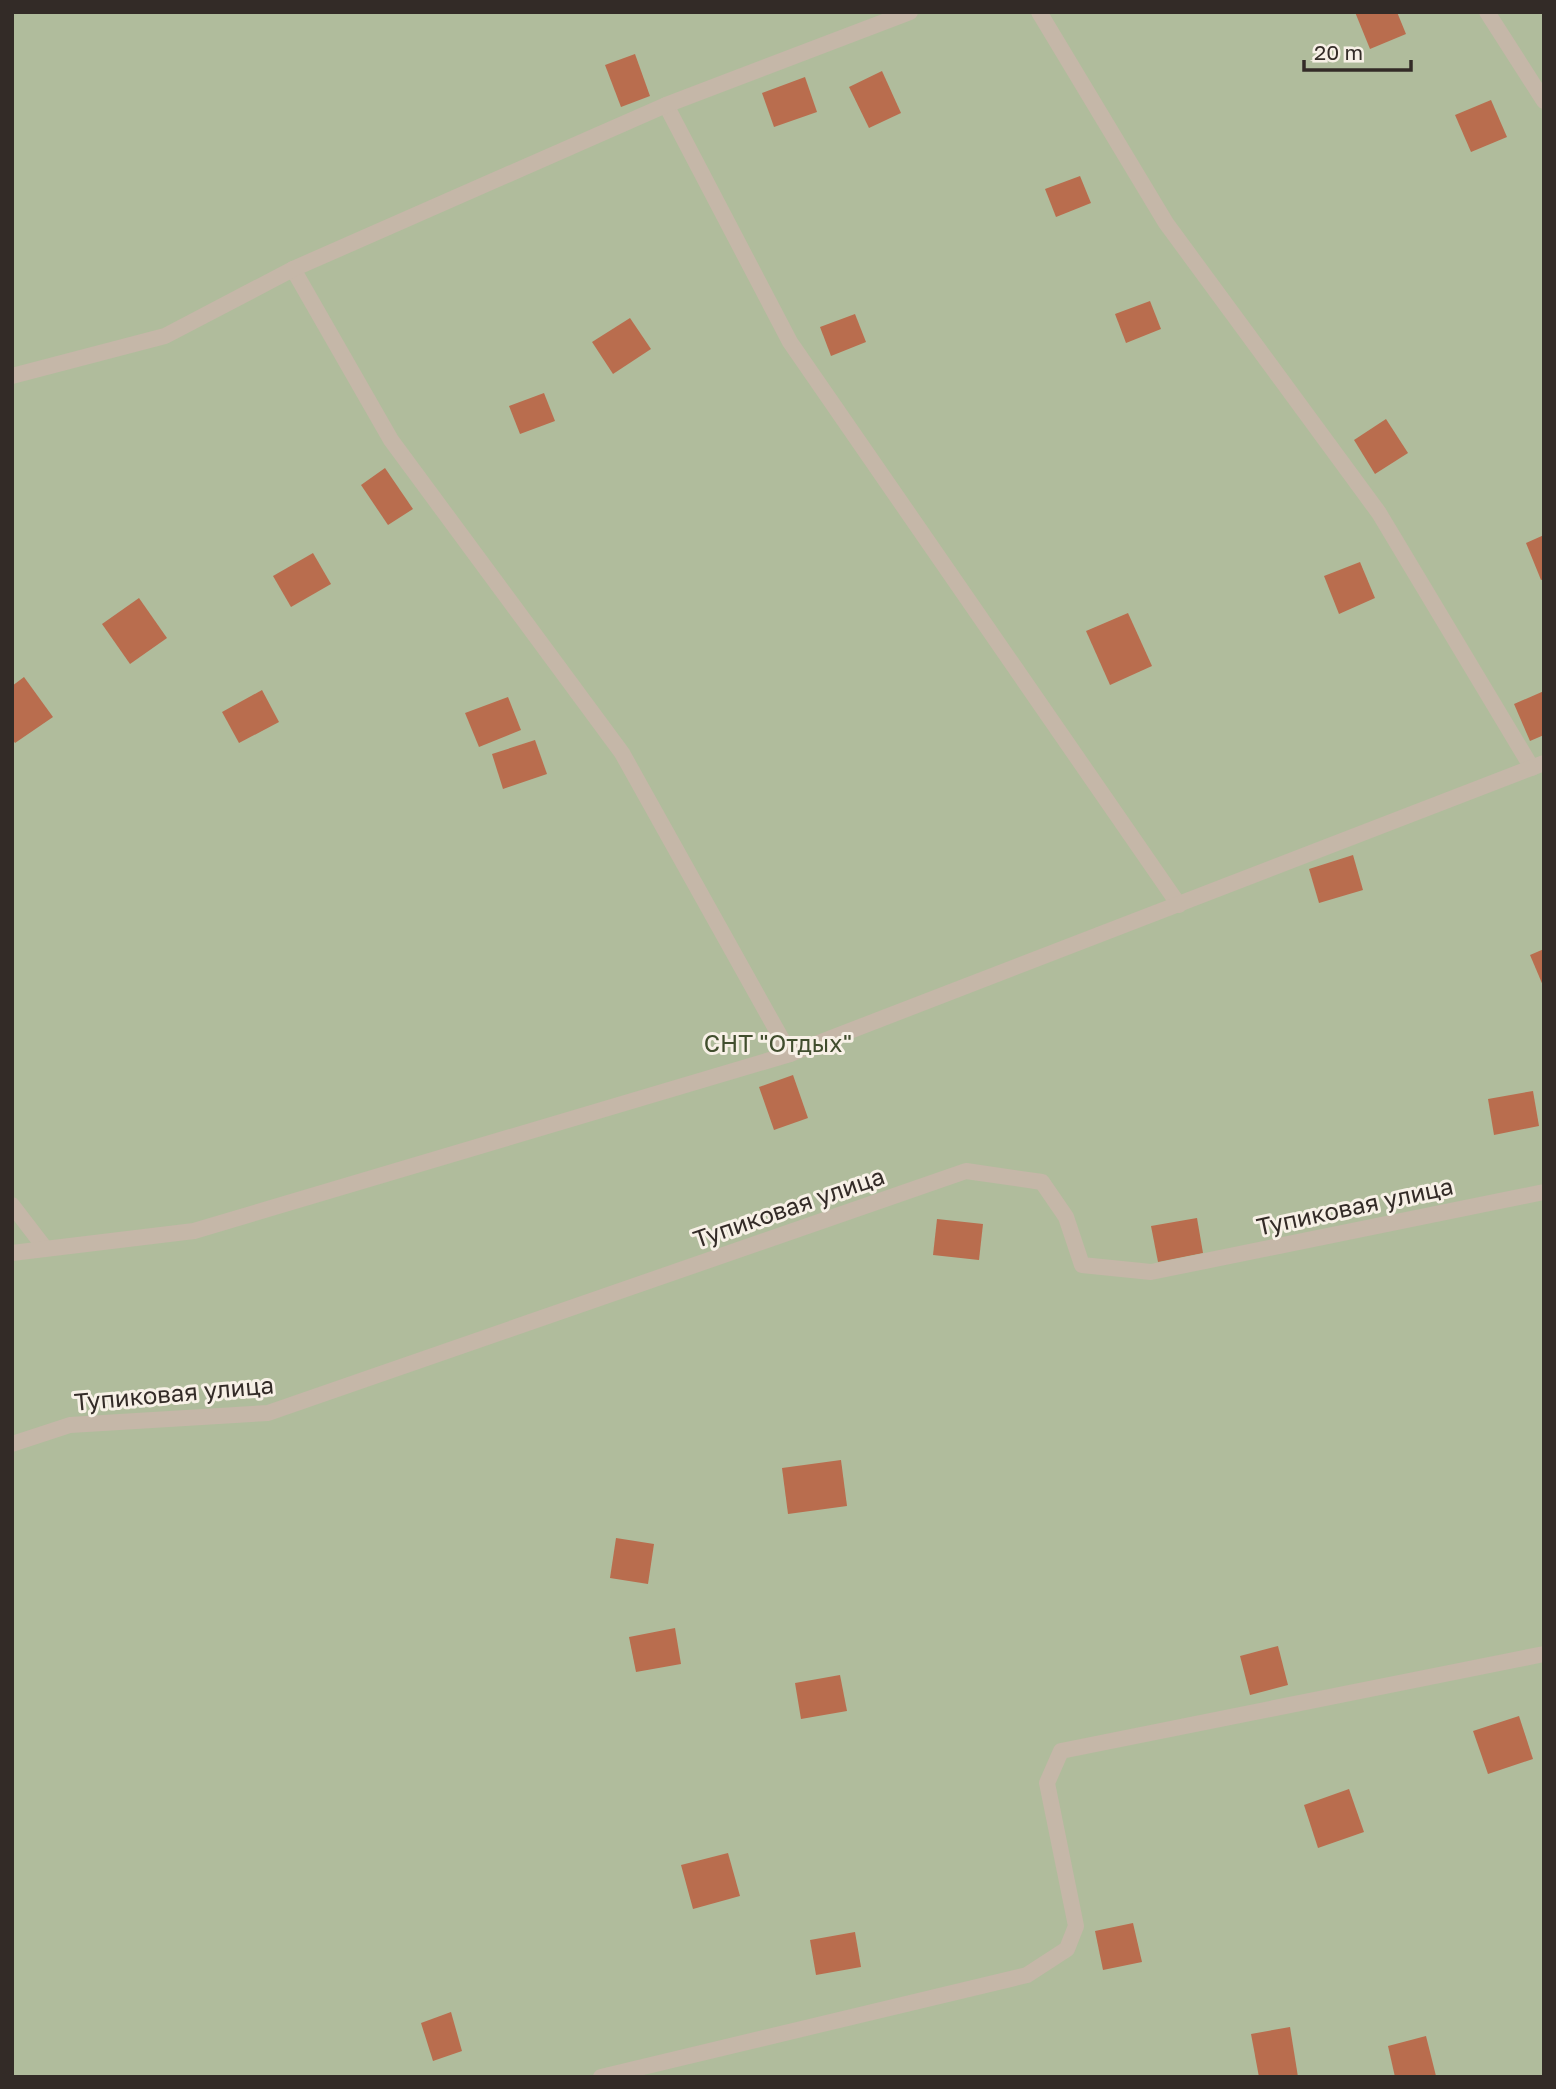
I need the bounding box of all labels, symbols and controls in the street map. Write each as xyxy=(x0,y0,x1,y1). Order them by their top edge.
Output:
scale bar xyxy=(1304,28,1411,72)
text: 20 m xyxy=(1314,39,1363,65)
park label: СНТ "Отдых" xyxy=(704,1028,852,1057)
street label: Тупиковая улица xyxy=(689,1160,888,1253)
street label: Тупиковая улица xyxy=(1254,1171,1456,1241)
street label: Тупиковая улица xyxy=(73,1369,275,1416)

